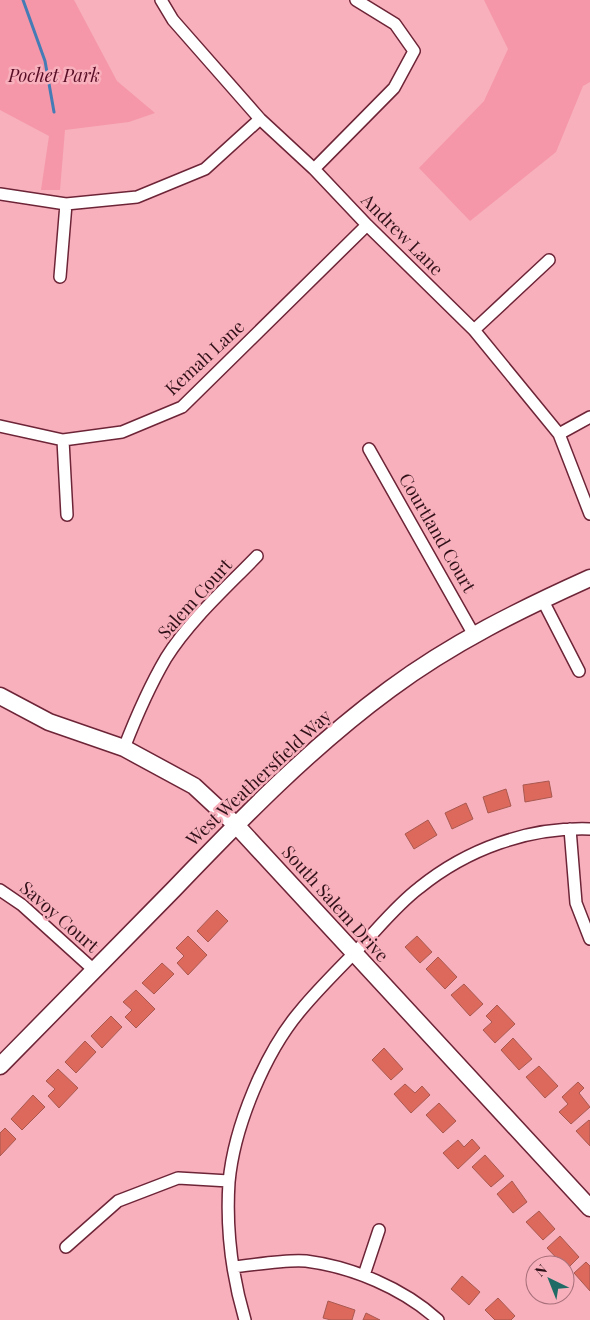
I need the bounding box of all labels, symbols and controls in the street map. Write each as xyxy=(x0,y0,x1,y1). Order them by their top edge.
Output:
park label: Pochet Park xyxy=(7,63,100,87)
street label: Andrew Lane xyxy=(356,187,449,280)
street label: Kemah Lane xyxy=(159,314,249,400)
street label: Courtland Court xyxy=(394,468,482,597)
street label: Salem Court xyxy=(152,553,237,644)
street label: West Weathersfield Way xyxy=(180,704,336,852)
street label: South Salem Drive xyxy=(277,840,394,967)
street label: Savoy Court xyxy=(15,875,105,958)
north arrow xyxy=(525,1255,575,1305)
text: N xyxy=(531,1260,551,1281)

